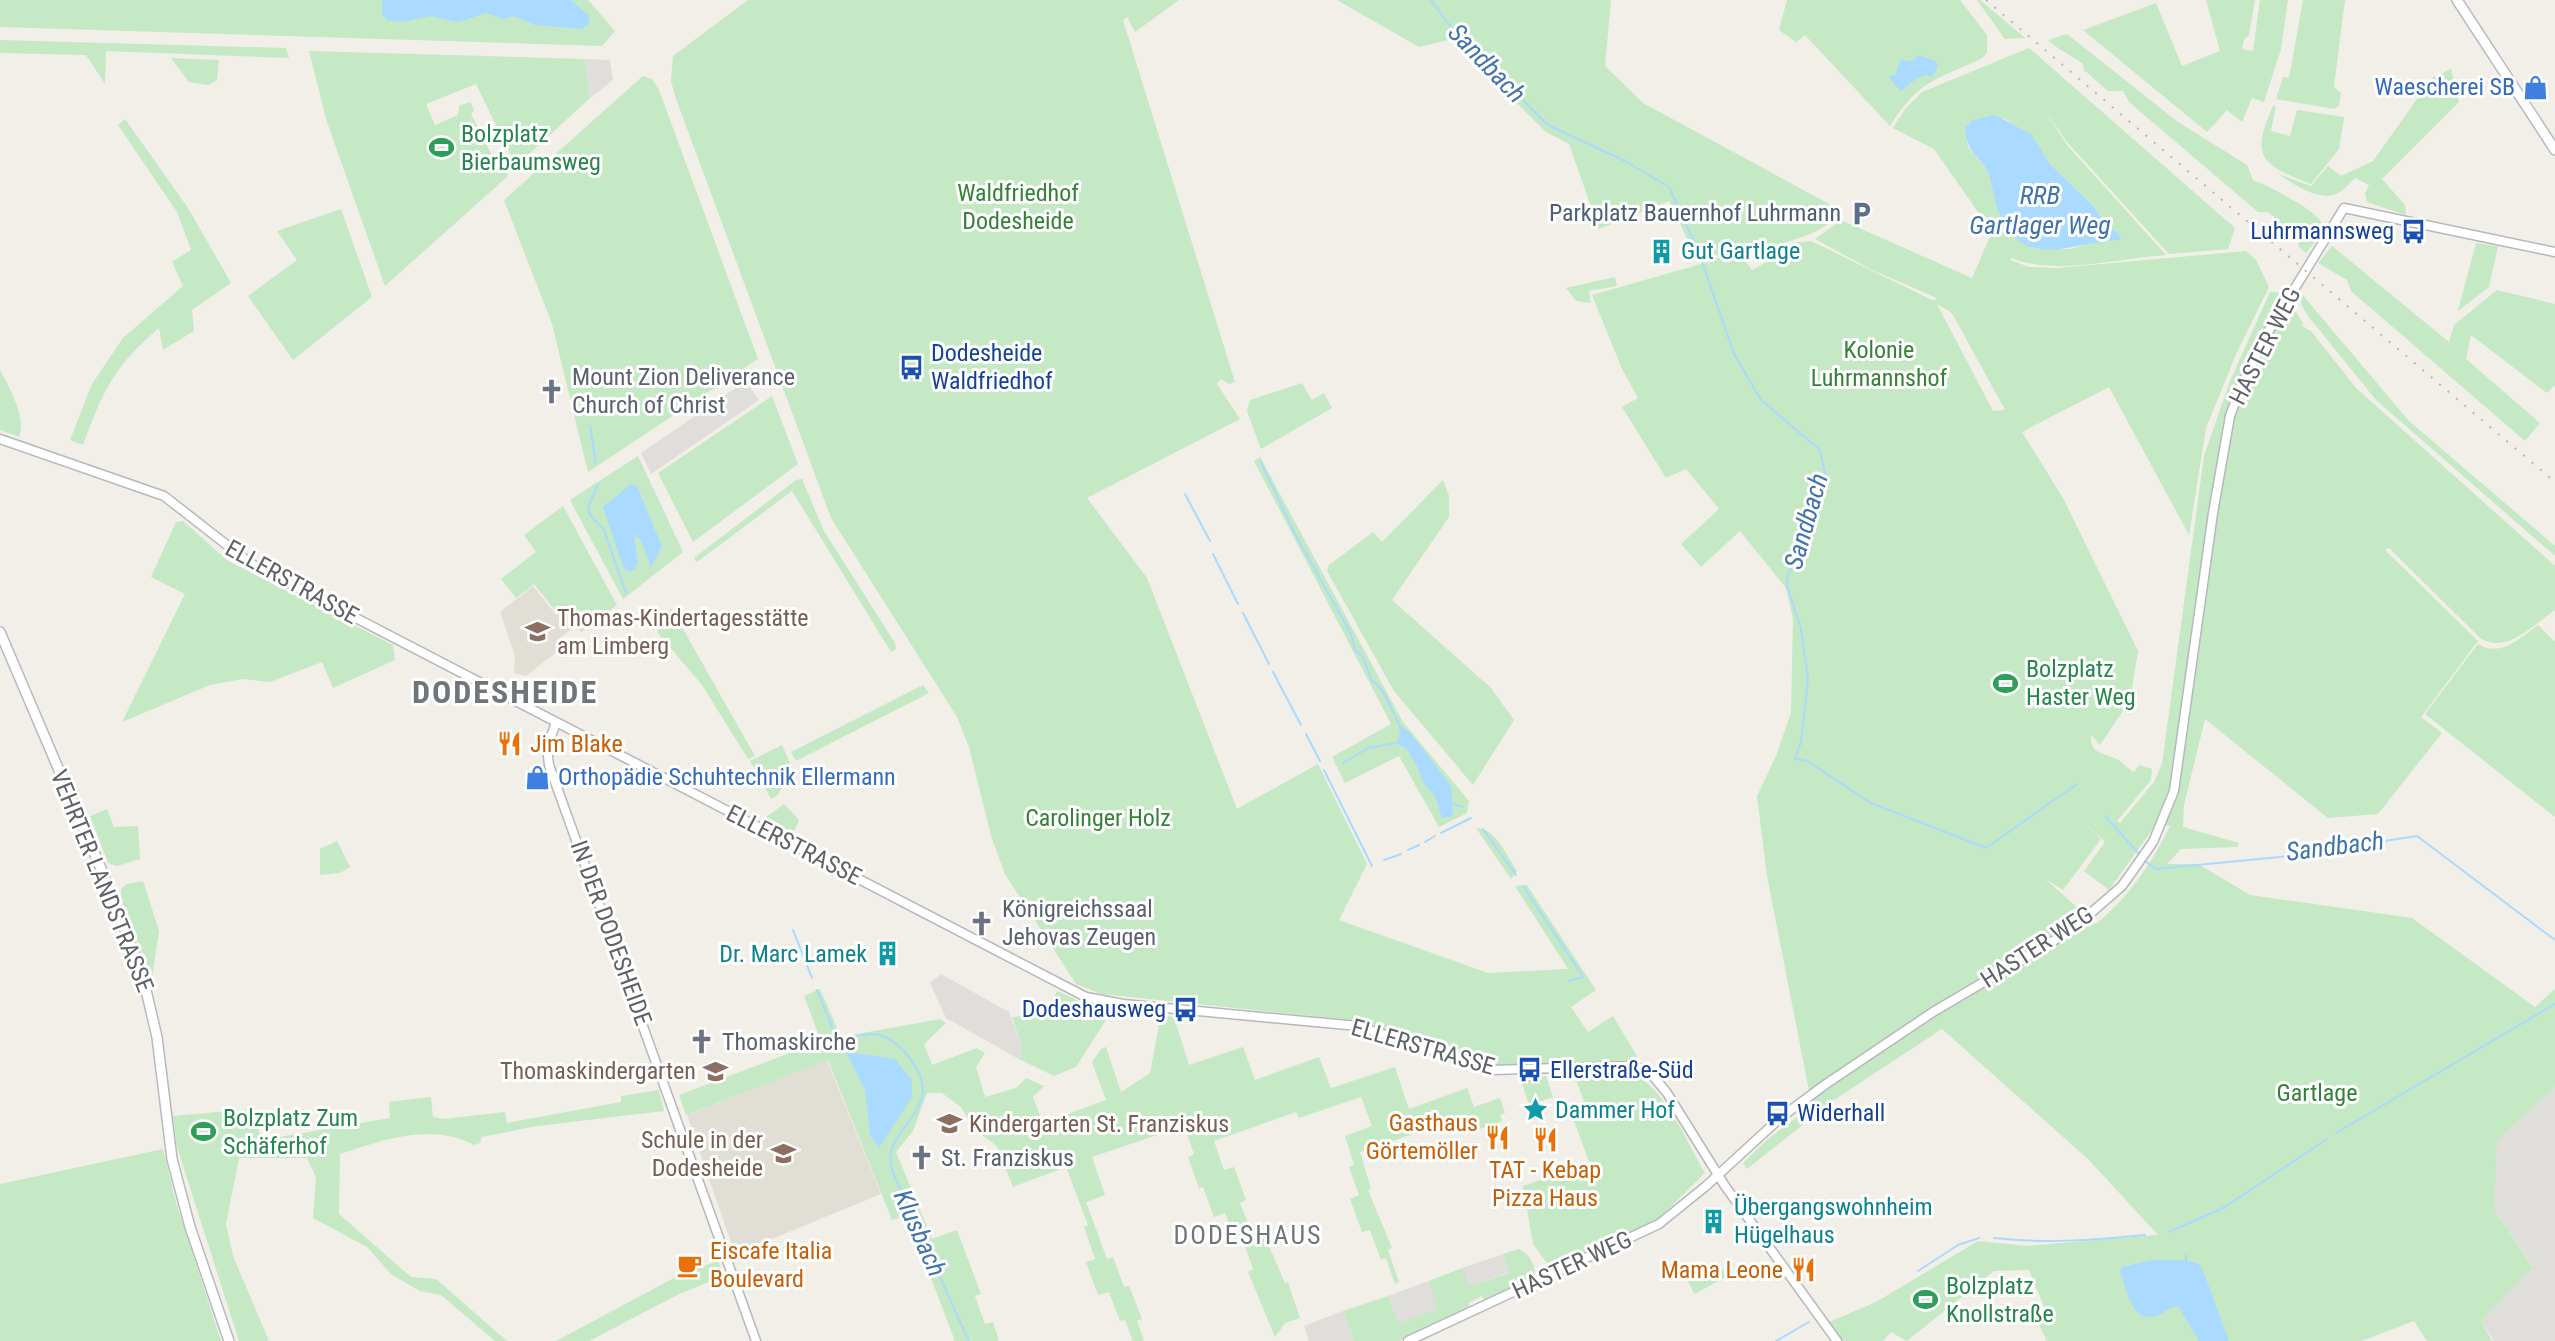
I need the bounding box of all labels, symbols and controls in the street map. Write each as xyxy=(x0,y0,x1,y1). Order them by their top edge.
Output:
water label: Sandbach xyxy=(1442,17,1532,109)
place label: Waescherei SB xyxy=(2375,73,2515,101)
shop icon: Waescherei SB xyxy=(2521,73,2549,101)
place label: Bolzplatz Bierbaumsweg xyxy=(461,120,601,176)
sports icon: Bolzplatz Bierbaumsweg xyxy=(427,134,455,162)
park label: Waldfriedhof Dodesheide xyxy=(957,179,1079,235)
water label: RRB Gartlager Weg xyxy=(1969,180,2111,240)
place label: Parkplatz Bauernhof Luhrmann xyxy=(1549,199,1841,227)
parking icon: Parkplatz Bauernhof Luhrmann xyxy=(1847,199,1875,227)
place label: Luhrmannsweg xyxy=(2250,217,2394,245)
bus stop icon: Luhrmannsweg xyxy=(2400,217,2428,245)
building icon: Gut Gartlage xyxy=(1647,237,1675,265)
place label: Gut Gartlage xyxy=(1681,237,1800,265)
street label: HASTER WEG xyxy=(2223,282,2307,410)
park label: Kolonie Luhrmannshof xyxy=(1811,336,1948,392)
place label: Dodesheide Waldfriedhof xyxy=(931,339,1053,395)
bus stop icon: Dodesheide Waldfriedhof xyxy=(897,353,925,381)
place label: Mount Zion Deliverance Church of Christ xyxy=(572,363,795,419)
church icon: Mount Zion Deliverance Church of Christ xyxy=(538,377,566,405)
water label: Sandbach xyxy=(1778,470,1834,572)
street label: ELLERSTRASSE xyxy=(221,534,363,630)
place label: Thomas-Kindertagesstätte am Limberg xyxy=(557,604,809,660)
school or university icon: Thomas-Kindertagesstätte am Limberg xyxy=(523,618,551,646)
place label: Bolzplatz Haster Weg xyxy=(2026,655,2136,711)
sports icon: Bolzplatz Haster Weg xyxy=(1992,669,2020,697)
district label: DODESHEIDE xyxy=(412,673,598,711)
restaurant icon: Jim Blake xyxy=(496,730,524,758)
place label: Jim Blake xyxy=(530,730,623,758)
shop icon: Orthopädie Schuhtechnik Ellermann xyxy=(524,763,552,791)
place label: Orthopädie Schuhtechnik Ellermann xyxy=(558,763,896,791)
street label: VEHRTER LANDSTRASSE xyxy=(45,766,159,996)
street label: ELLERSTRASSE xyxy=(722,799,866,891)
park label: Carolinger Holz xyxy=(1025,804,1171,832)
water label: Sandbach xyxy=(2284,825,2386,867)
street label: IN DER DODESHEIDE xyxy=(565,837,658,1029)
place label: Königreichssaal Jehovas Zeugen xyxy=(1002,895,1156,951)
street label: HASTER WEG xyxy=(1976,900,2098,994)
church icon: Königreichssaal Jehovas Zeugen xyxy=(968,909,996,937)
place label: Dr. Marc Lamek xyxy=(719,940,867,968)
building icon: Dr. Marc Lamek xyxy=(873,940,901,968)
place label: Dodeshausweg xyxy=(1022,995,1166,1023)
bus stop icon: Dodeshausweg xyxy=(1172,995,1200,1023)
street label: ELLERSTRASSE xyxy=(1348,1013,1498,1081)
church icon: Thomaskirche xyxy=(688,1028,716,1056)
place label: Thomaskirche xyxy=(722,1028,856,1056)
bus stop icon: Ellerstraße-Süd xyxy=(1516,1056,1544,1084)
place label: Ellerstraße-Süd xyxy=(1550,1056,1694,1084)
place label: Thomaskindergarten xyxy=(500,1057,696,1085)
school or university icon: Thomaskindergarten xyxy=(702,1057,730,1085)
park label: Gartlage xyxy=(2277,1079,2357,1107)
place icon: Dammer Hof xyxy=(1521,1096,1549,1124)
place label: Dammer Hof xyxy=(1555,1096,1675,1124)
bus stop icon: Widerhall xyxy=(1763,1099,1791,1127)
place label: Widerhall xyxy=(1797,1099,1885,1127)
place label: Bolzplatz Zum Schäferhof xyxy=(223,1104,358,1160)
place label: Gasthaus Görtemöller xyxy=(1366,1109,1478,1165)
school or university icon: Kindergarten St. Franziskus xyxy=(935,1110,963,1138)
place label: Kindergarten St. Franziskus xyxy=(969,1110,1229,1138)
sports icon: Bolzplatz Zum Schäferhof xyxy=(189,1118,217,1146)
restaurant icon: Gasthaus Görtemöller xyxy=(1484,1123,1512,1151)
restaurant icon: TAT - Kebap Pizza Haus xyxy=(1531,1125,1559,1153)
place label: Schule in der Dodesheide xyxy=(641,1126,763,1182)
school or university icon: Schule in der Dodesheide xyxy=(769,1140,797,1168)
church icon: St. Franziskus xyxy=(907,1144,935,1172)
place label: St. Franziskus xyxy=(941,1144,1074,1172)
place label: TAT - Kebap Pizza Haus xyxy=(1489,1156,1601,1212)
water label: Klusbach xyxy=(888,1185,952,1281)
place label: Übergangswohnheim Hügelhaus xyxy=(1734,1193,1933,1249)
building icon: Übergangswohnheim Hügelhaus xyxy=(1700,1207,1728,1235)
district label: DODESHAUS xyxy=(1174,1220,1322,1250)
street label: HASTER WEG xyxy=(1508,1225,1636,1305)
place label: Eiscafe Italia Boulevard xyxy=(710,1237,832,1293)
cafe icon: Eiscafe Italia Boulevard xyxy=(676,1251,704,1279)
place label: Mama Leone xyxy=(1661,1256,1783,1284)
restaurant icon: Mama Leone xyxy=(1789,1256,1817,1284)
place label: Bolzplatz Knollstraße xyxy=(1946,1272,2054,1328)
sports icon: Bolzplatz Knollstraße xyxy=(1912,1286,1940,1314)

